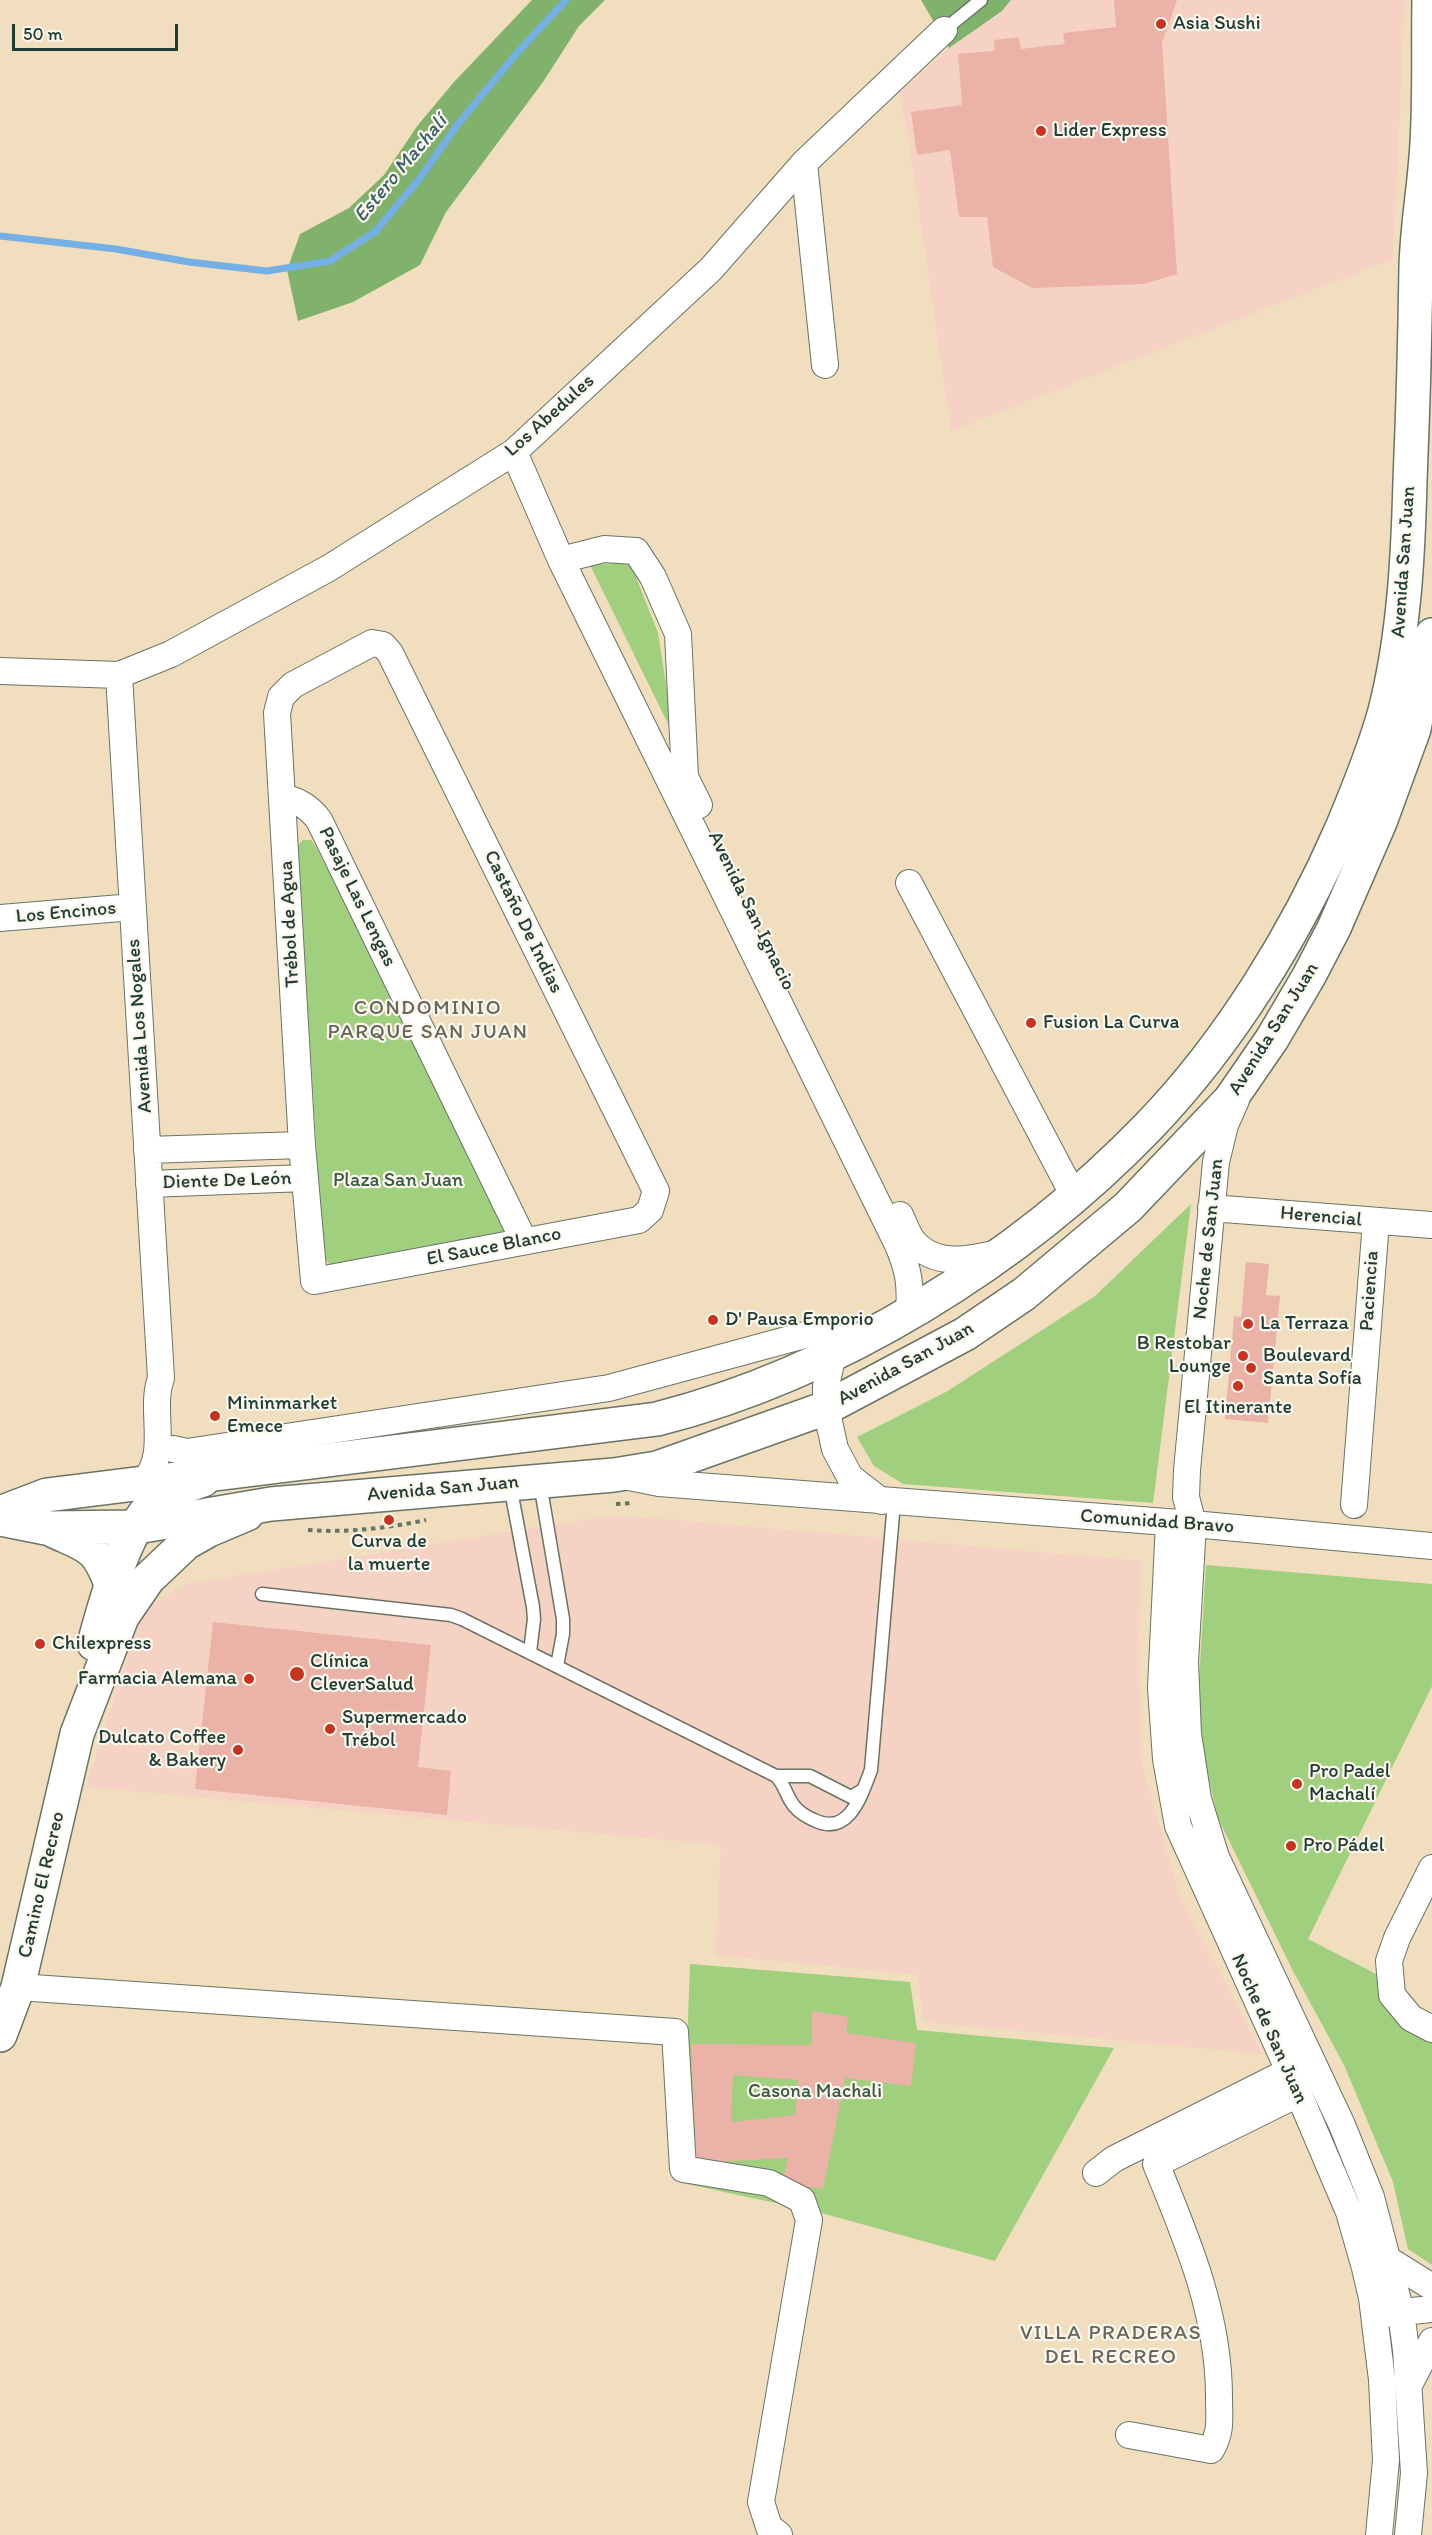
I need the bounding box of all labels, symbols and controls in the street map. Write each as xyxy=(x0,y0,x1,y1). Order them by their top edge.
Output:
scale bar xyxy=(15,12,182,50)
place label: Asia Sushi xyxy=(1173,12,1261,36)
marker: Asia Sushi xyxy=(1154,17,1168,31)
text: 50 m xyxy=(23,23,63,45)
water label: Estero Machalí xyxy=(349,110,453,228)
place label: Lider Express xyxy=(1053,119,1167,143)
marker: Lider Express xyxy=(1034,124,1048,138)
street label: Los Abedules xyxy=(500,370,600,462)
street label: Avenida San Juan xyxy=(1387,485,1421,639)
street label: Pasaje Las Lengas xyxy=(313,823,401,971)
street label: Avenida San Ignacio xyxy=(702,828,800,994)
street label: Castaño De Indias xyxy=(478,847,568,997)
street label: Trébol de Agua xyxy=(275,860,305,988)
street label: Los Encinos xyxy=(15,897,117,929)
street label: Avenida Los Nogales xyxy=(122,938,158,1114)
street label: Avenida San Juan xyxy=(1224,958,1324,1100)
district label: CONDOMINIO PARQUE SAN JUAN xyxy=(327,996,529,1046)
place label: Fusion La Curva xyxy=(1043,1011,1179,1035)
marker: Fusion La Curva xyxy=(1024,1016,1038,1030)
street label: Noche de San Juan xyxy=(1189,1157,1229,1321)
street label: Diente De León xyxy=(162,1167,292,1195)
park label: Plaza San Juan xyxy=(333,1169,463,1193)
street label: Herencial xyxy=(1279,1201,1363,1233)
street label: El Sauce Blanco xyxy=(425,1222,563,1272)
street label: Paciencia xyxy=(1355,1250,1385,1332)
place label: D' Pausa Emporio xyxy=(725,1308,874,1332)
place label: La Terraza xyxy=(1260,1312,1349,1336)
marker: D' Pausa Emporio xyxy=(706,1313,720,1327)
street label: Avenida San Juan xyxy=(834,1317,978,1411)
marker: La Terraza xyxy=(1241,1317,1255,1331)
place label: B Restobar Lounge xyxy=(1137,1332,1231,1379)
place label: Boulevard Santa Sofía xyxy=(1263,1344,1362,1391)
marker: B Restobar Lounge xyxy=(1236,1349,1250,1363)
marker: Boulevard Santa Sofía xyxy=(1244,1361,1258,1375)
marker: El Itinerante xyxy=(1231,1379,1245,1393)
place label: Mininmarket Emece xyxy=(227,1392,337,1439)
place label: El Itinerante xyxy=(1184,1396,1292,1420)
marker: Mininmarket Emece xyxy=(208,1409,222,1423)
street label: Avenida San Juan xyxy=(366,1470,520,1508)
street label: Comunidad Bravo xyxy=(1079,1505,1235,1539)
marker: Curva de la muerte xyxy=(382,1513,396,1527)
place label: Curva de la muerte xyxy=(348,1530,430,1577)
place label: Chilexpress xyxy=(52,1632,151,1656)
marker: Chilexpress xyxy=(33,1637,47,1651)
place label: Clínica CleverSalud xyxy=(310,1650,414,1697)
marker: Clínica CleverSalud xyxy=(288,1665,306,1683)
place label: Farmacia Alemana xyxy=(78,1667,237,1691)
marker: Farmacia Alemana xyxy=(242,1672,256,1686)
place label: Supermercado Trébol xyxy=(342,1706,467,1753)
marker: Supermercado Trébol xyxy=(323,1722,337,1736)
place label: Dulcato Coffee & Bakery xyxy=(98,1726,226,1773)
marker: Dulcato Coffee & Bakery xyxy=(231,1743,245,1757)
place label: Pro Padel Machalí xyxy=(1309,1760,1390,1807)
marker: Pro Padel Machalí xyxy=(1290,1777,1304,1791)
street label: Camino El Recreo xyxy=(13,1809,71,1961)
place label: Pro Pádel xyxy=(1303,1834,1384,1858)
marker: Pro Pádel xyxy=(1284,1839,1298,1853)
street label: Noche de San Juan xyxy=(1225,1950,1313,2108)
park label: Casona Machali xyxy=(748,2080,882,2104)
district label: VILLA PRADERAS DEL RECREO xyxy=(1020,2321,1202,2371)

